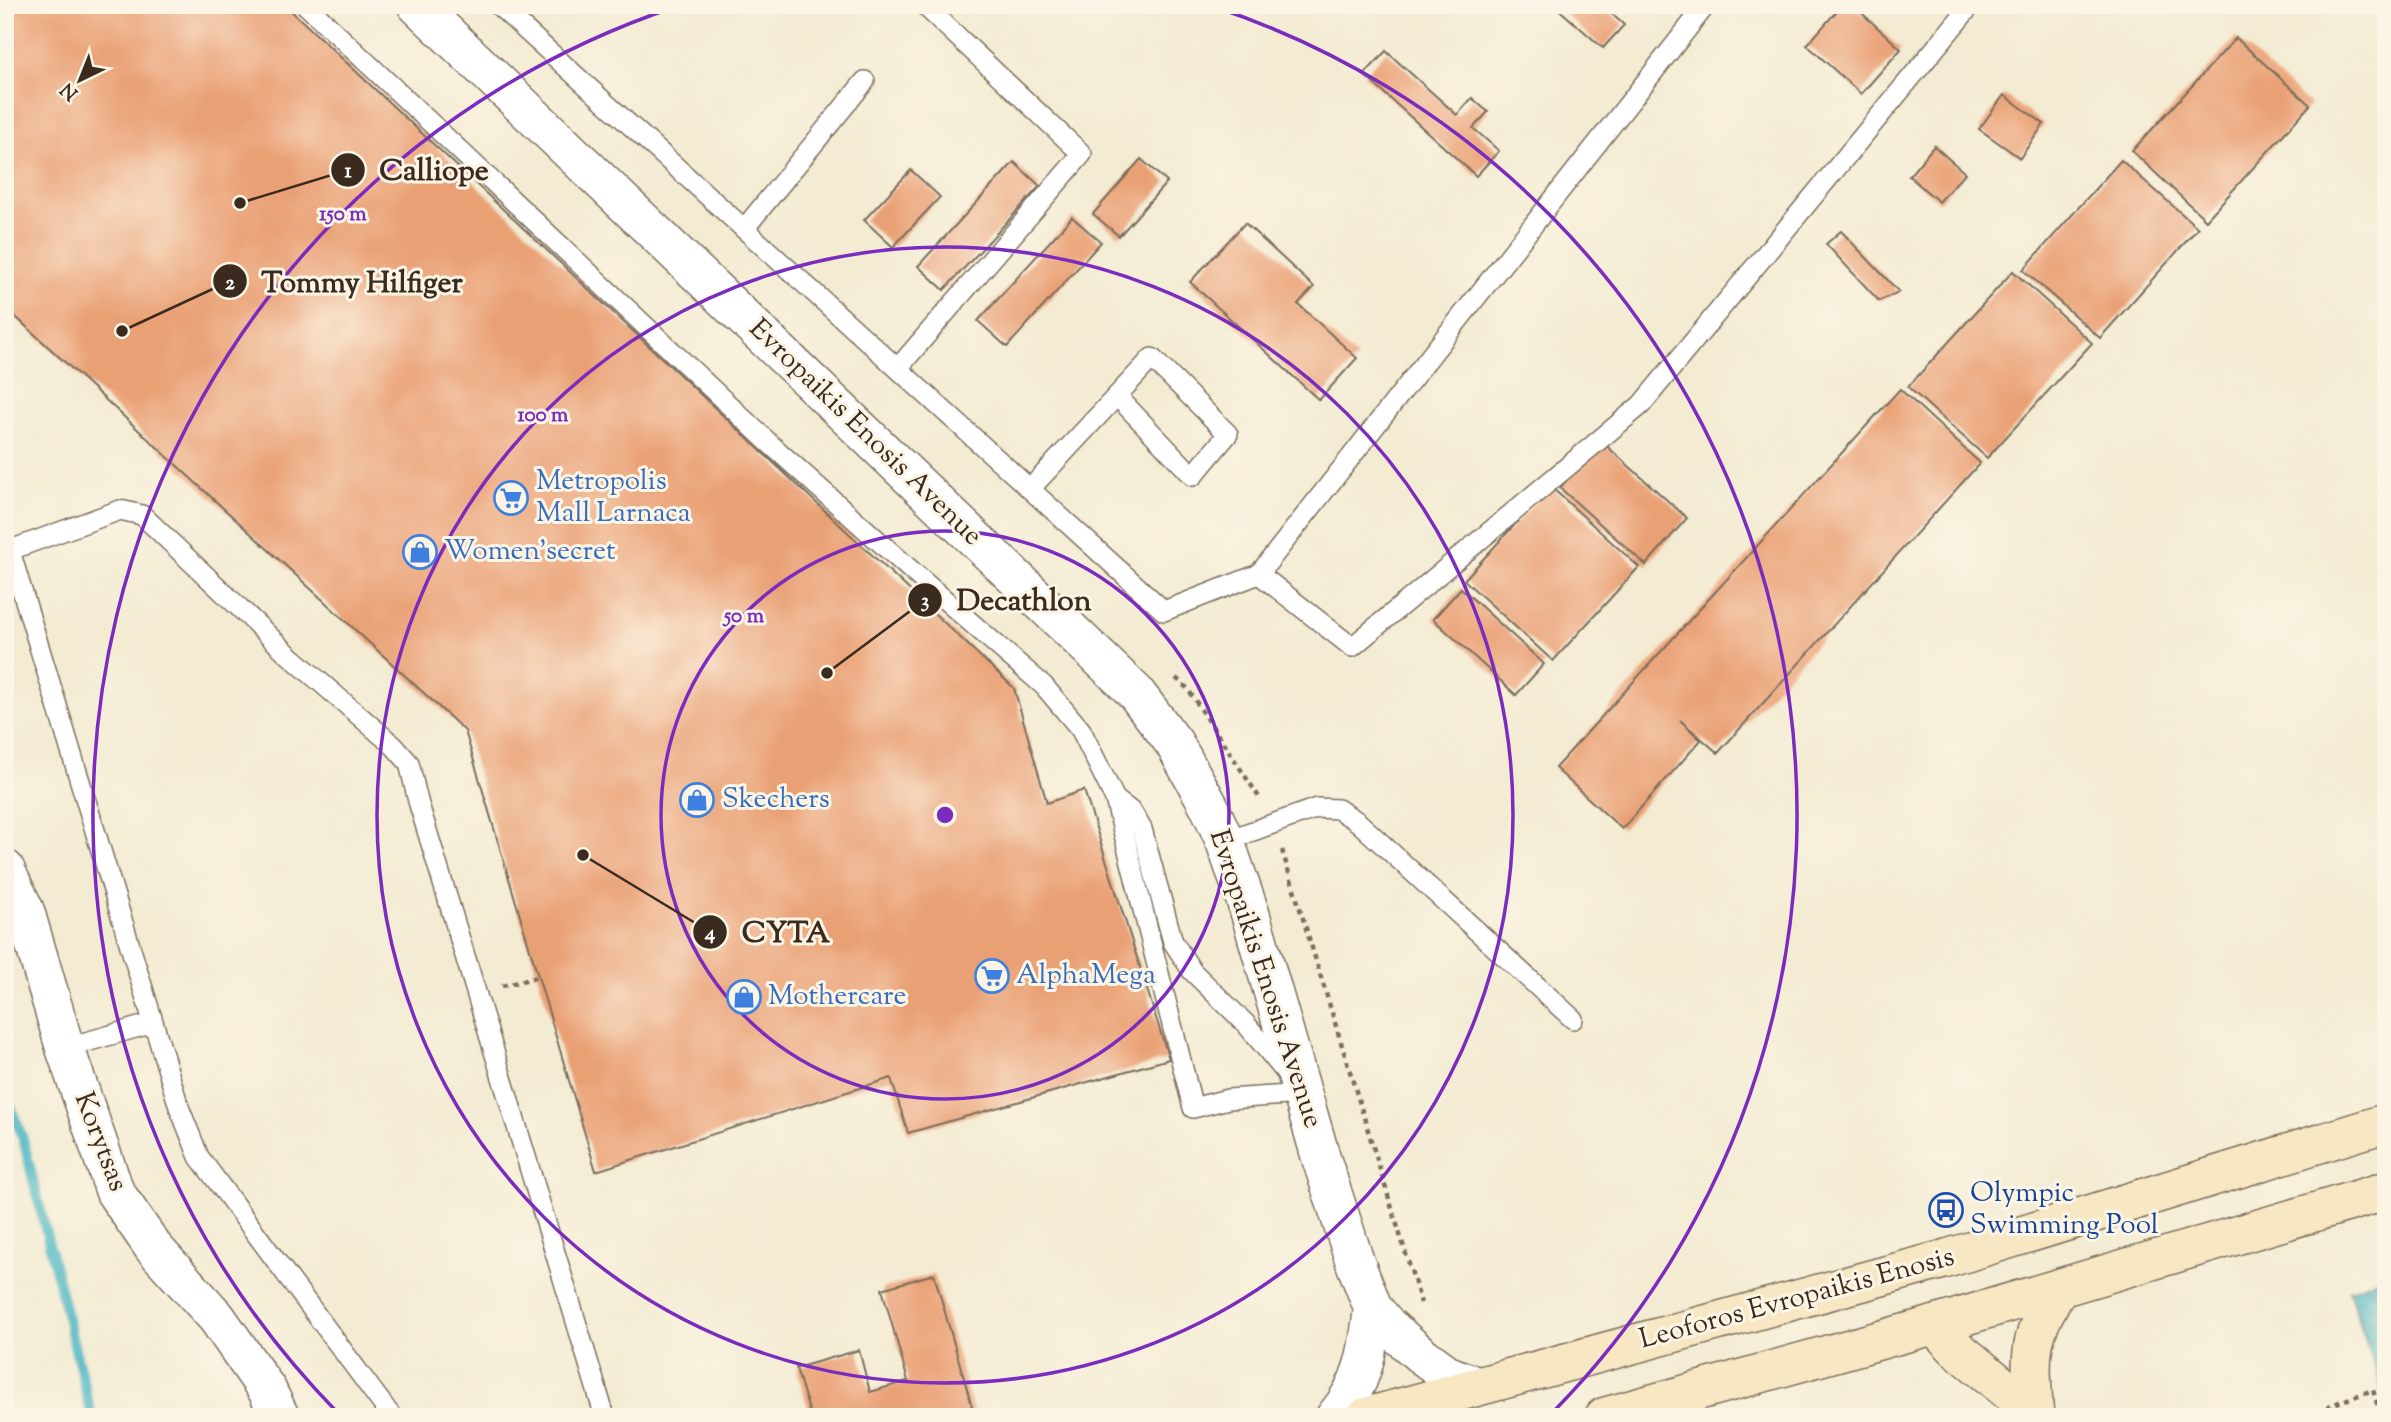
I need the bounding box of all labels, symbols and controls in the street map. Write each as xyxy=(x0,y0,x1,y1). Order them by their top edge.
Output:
north arrow xyxy=(46,46,116,116)
text: N xyxy=(55,76,85,106)
callout: Calliope xyxy=(331,144,503,195)
text: Calliope xyxy=(379,151,489,194)
text: 1 xyxy=(344,157,352,187)
text: 150 m xyxy=(319,200,367,230)
callout: Tommy Hilfiger xyxy=(213,256,477,307)
text: Tommy Hilfiger xyxy=(261,263,464,306)
text: 2 xyxy=(225,269,235,299)
street label: Evropaikis Enosis Avenue xyxy=(739,310,991,556)
text: 100 m xyxy=(518,401,569,431)
place label: Metropolis Mall Larnaca xyxy=(536,462,691,534)
supermarket icon: Metropolis Mall Larnaca xyxy=(492,479,530,517)
place label: Women'secret xyxy=(444,532,616,572)
shop icon: Women'secret xyxy=(401,533,439,571)
callout: Decathlon xyxy=(908,574,1105,625)
text: Decathlon xyxy=(957,581,1092,624)
text: 3 xyxy=(921,587,929,617)
text: 50 m xyxy=(722,602,765,632)
place label: Skechers xyxy=(722,780,830,820)
shop icon: Skechers xyxy=(678,781,716,819)
centre of rings xyxy=(933,803,957,827)
street label: Evropaikis Enosis Avenue xyxy=(1198,825,1332,1133)
callout: CYTA xyxy=(693,906,844,957)
text: CYTA xyxy=(742,913,831,956)
text: 4 xyxy=(704,919,716,949)
place label: AlphaMega xyxy=(1016,956,1156,996)
supermarket icon: AlphaMega xyxy=(973,957,1011,995)
place label: Mothercare xyxy=(768,977,907,1017)
shop icon: Mothercare xyxy=(725,978,763,1016)
street label: Korytsas xyxy=(63,1087,137,1197)
place label: Olympic Swimming Pool xyxy=(1970,1174,2159,1246)
bus stop icon: Olympic Swimming Pool xyxy=(1927,1191,1965,1229)
street label: Leoforos Evropaikis Enosis xyxy=(1635,1238,1959,1360)

